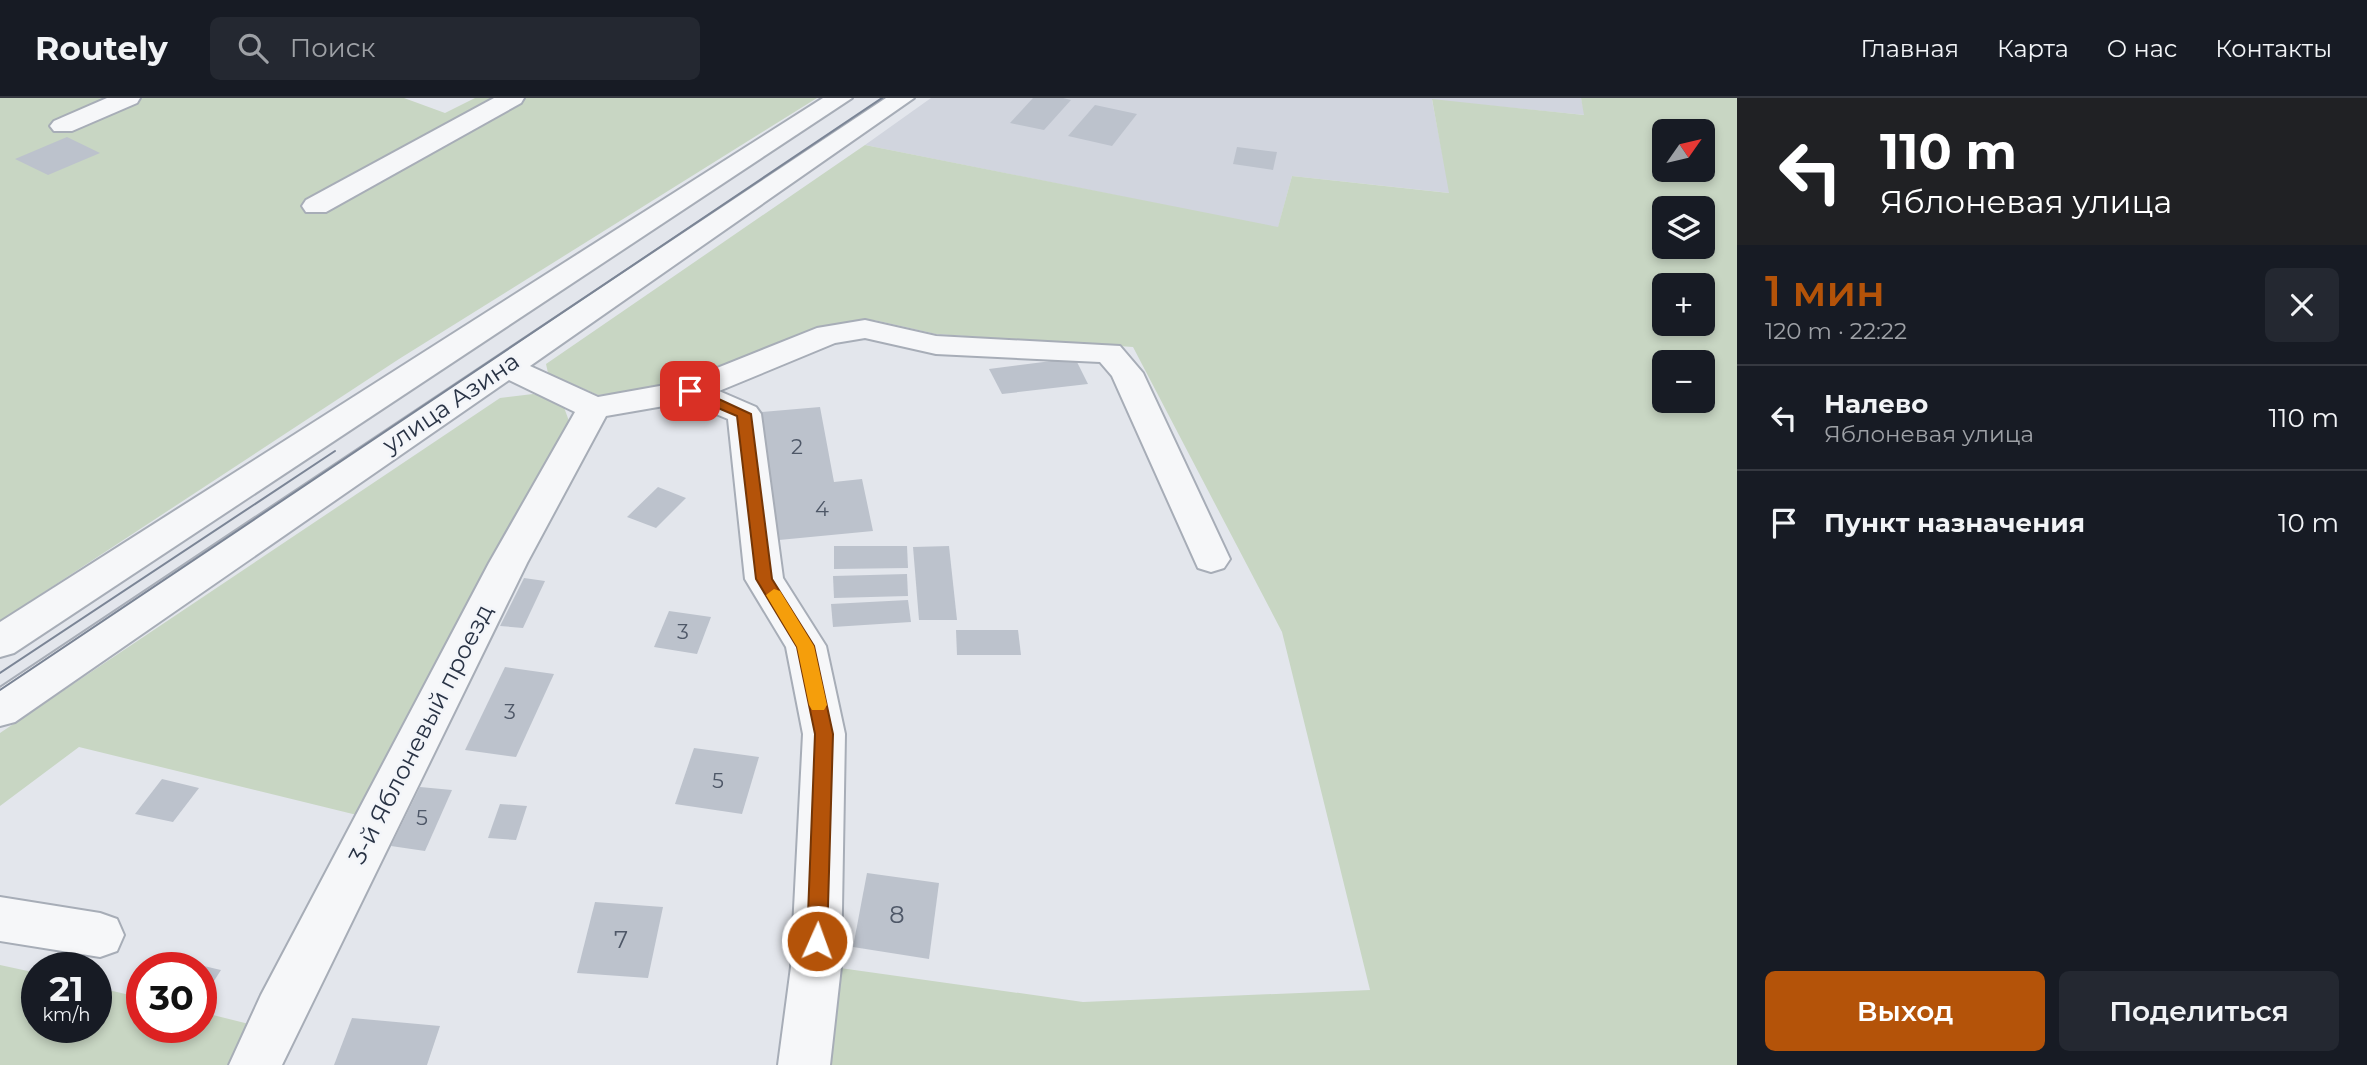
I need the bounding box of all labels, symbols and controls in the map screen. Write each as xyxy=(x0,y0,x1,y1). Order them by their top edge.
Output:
search box xyxy=(210,17,700,80)
text: Routely xyxy=(35,28,168,68)
icon: search xyxy=(234,29,272,67)
text: Поиск xyxy=(290,32,375,64)
text: Главная xyxy=(1861,34,1959,63)
text: Карта xyxy=(1997,34,2069,63)
text: О нас xyxy=(2107,34,2177,63)
text: Контакты xyxy=(2215,34,2332,63)
north arrow xyxy=(1652,119,1715,182)
map controls xyxy=(1652,119,1715,413)
text: 110 m xyxy=(1880,122,2017,181)
icon: left xyxy=(1765,126,1856,217)
text: Яблоневая улица xyxy=(1880,182,2172,221)
button: layers xyxy=(1652,196,1715,259)
text: 1 мин xyxy=(1765,265,1885,317)
button: close xyxy=(2265,268,2339,342)
button: + xyxy=(1652,273,1715,336)
text: 120 m · 22:22 xyxy=(1765,317,1907,345)
street label: улица Азина xyxy=(376,346,525,460)
button: − xyxy=(1652,350,1715,413)
pin xyxy=(660,361,720,421)
icon: arrive xyxy=(671,372,709,410)
text: Налево xyxy=(1824,388,1928,420)
icon: left xyxy=(1765,399,1803,437)
text: 110 m xyxy=(2269,402,2339,434)
text: Яблоневая улица xyxy=(1824,420,2034,448)
house number: 2 xyxy=(791,434,803,459)
house number: 4 xyxy=(815,496,829,521)
icon: arrive xyxy=(1765,504,1803,542)
text: Пункт назначения xyxy=(1824,507,2085,539)
text: 10 m xyxy=(2278,507,2339,539)
street label: 3-й Яблоневый проезд xyxy=(342,599,499,869)
house number: 3 xyxy=(677,619,689,644)
house number: 3 xyxy=(504,699,516,724)
house number: 5 xyxy=(712,768,724,793)
house number: 5 xyxy=(416,805,428,830)
house number: 8 xyxy=(889,900,905,929)
position arrow xyxy=(780,904,854,978)
house number: 7 xyxy=(614,925,628,954)
speed limit sign: 30 xyxy=(126,952,217,1043)
text: 21 xyxy=(49,967,84,1010)
button: Выход xyxy=(1765,971,2045,1051)
button: Поделиться xyxy=(2059,971,2339,1051)
text: km/h xyxy=(42,1004,91,1026)

